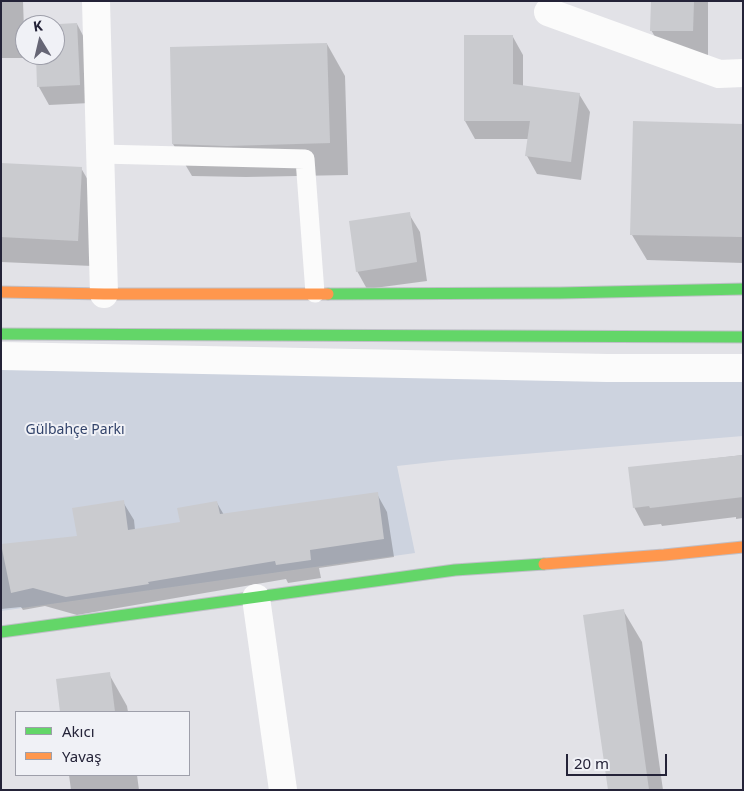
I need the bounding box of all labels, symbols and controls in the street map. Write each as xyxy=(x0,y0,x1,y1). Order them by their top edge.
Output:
north arrow xyxy=(15,15,65,65)
text: K xyxy=(32,16,44,36)
park label: Gülbahçe Parkı xyxy=(25,422,125,438)
legend xyxy=(15,711,190,776)
text: Akıcı xyxy=(62,721,95,741)
scale bar xyxy=(569,744,670,776)
text: Yavaş xyxy=(62,746,101,766)
text: 20 m xyxy=(574,753,609,773)

